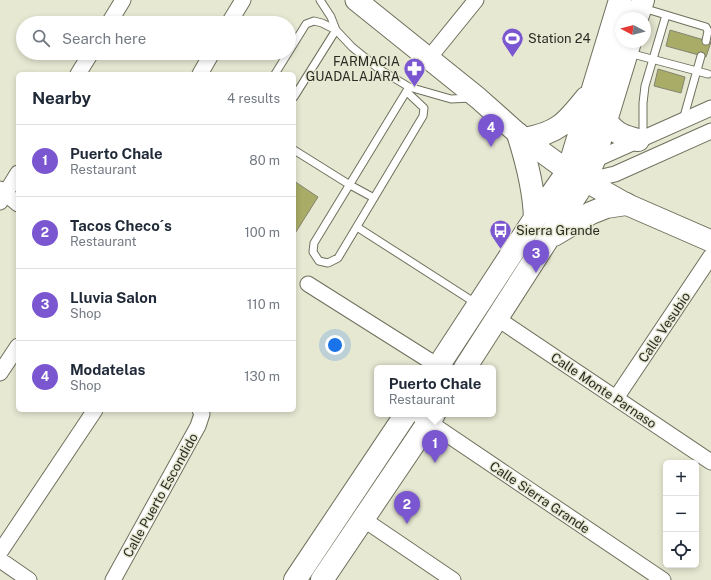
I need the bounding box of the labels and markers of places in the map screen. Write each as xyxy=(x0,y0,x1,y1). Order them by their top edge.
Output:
sports icon: Station 24 xyxy=(500,25,526,58)
place label: Station 24 xyxy=(528,31,591,46)
place label: FARMACIA GUADALAJARA xyxy=(306,54,400,84)
pharmacy icon: FARMACIA GUADALAJARA xyxy=(402,55,428,88)
pin: 4 xyxy=(478,114,504,147)
bus stop icon: Sierra Grande xyxy=(488,217,514,250)
place label: Sierra Grande xyxy=(516,223,600,238)
pin: 3 xyxy=(523,240,549,273)
pin: 1 xyxy=(422,430,448,463)
pin: 2 xyxy=(394,491,420,524)

